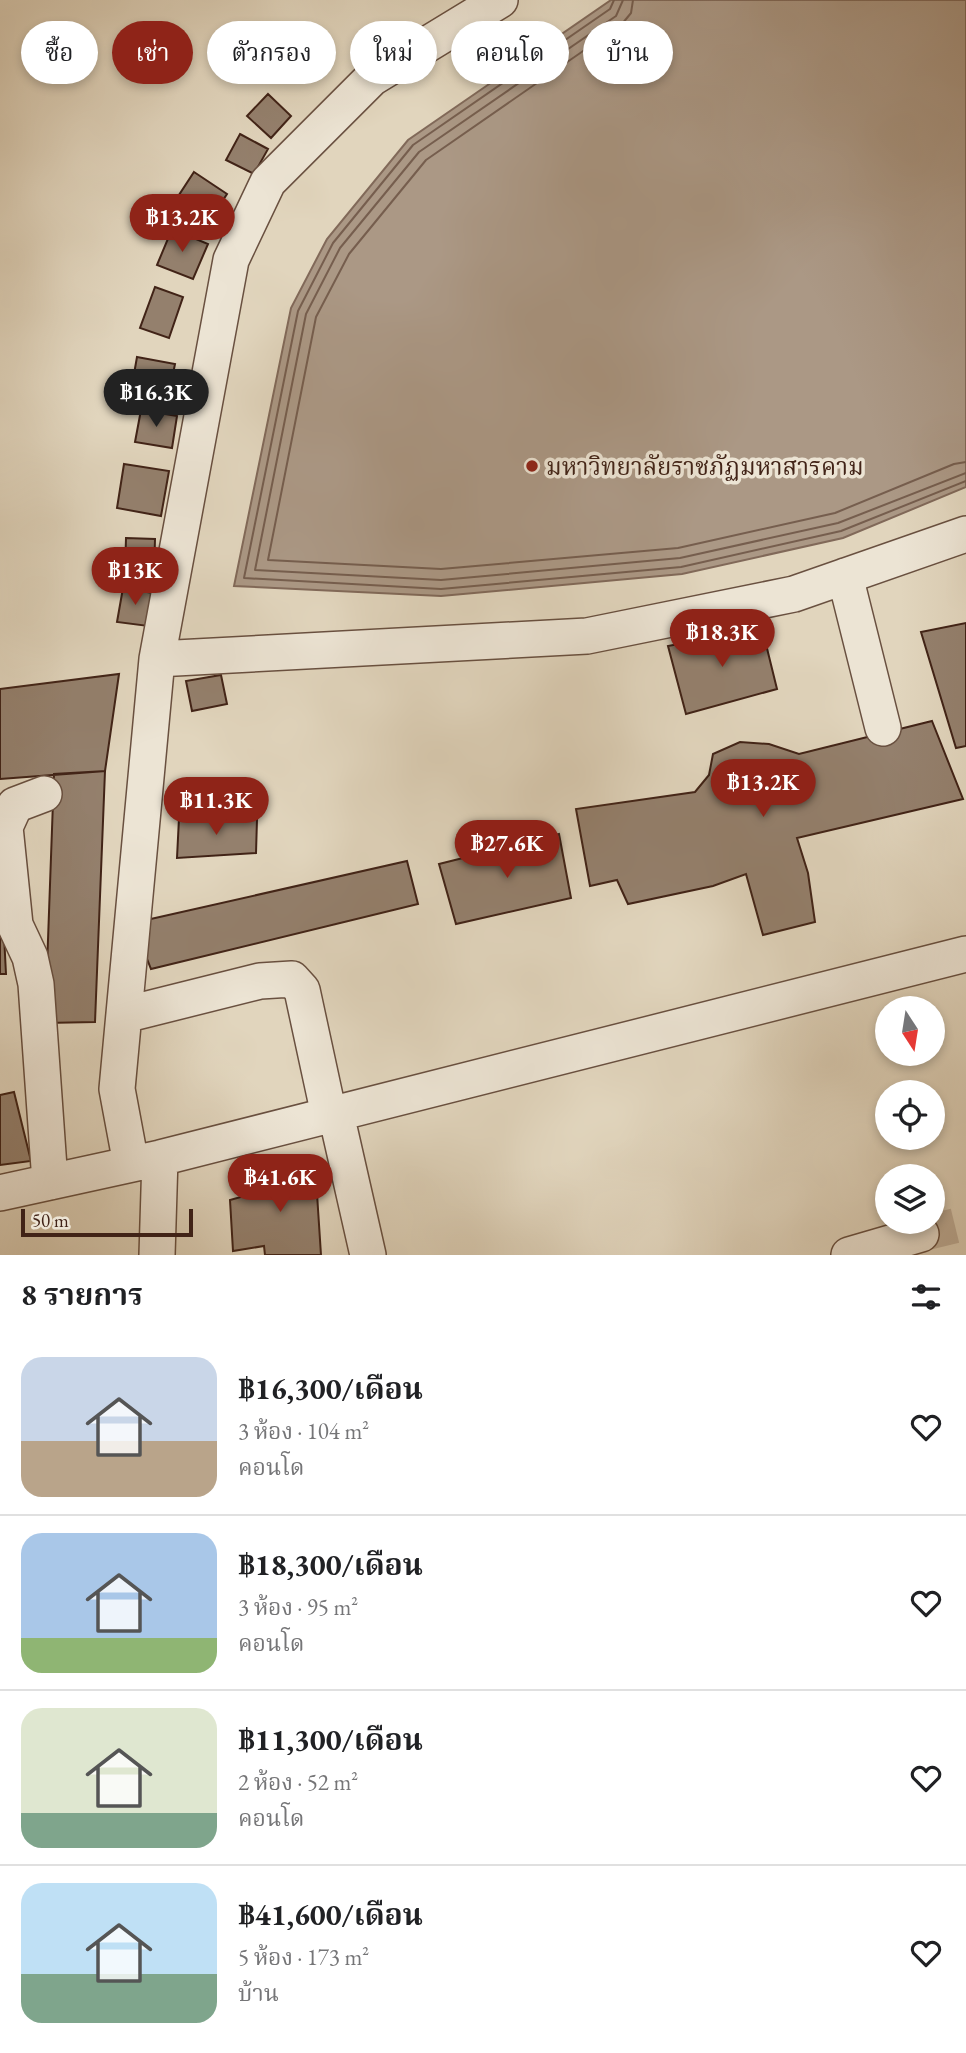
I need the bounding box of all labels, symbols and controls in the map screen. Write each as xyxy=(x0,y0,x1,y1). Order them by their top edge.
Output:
chip: ซื้อ xyxy=(21,21,98,84)
chip: เช่า xyxy=(112,21,193,84)
chip: ตัวกรอง xyxy=(207,21,336,84)
chip: ใหม่ xyxy=(350,21,437,84)
chip: คอนโด xyxy=(451,21,569,84)
chip: บ้าน xyxy=(583,21,673,84)
pin: ฿13.2K xyxy=(125,194,239,254)
text: ฿13.2K xyxy=(146,202,218,232)
pin: ฿16.3K xyxy=(99,370,213,429)
text: ฿16.3K xyxy=(120,377,192,407)
place label: มหาวิทยาลัยราชภัฏมหาสารคาม xyxy=(546,451,864,482)
marker: มหาวิทยาลัยราชภัฏมหาสารคาม xyxy=(524,458,540,474)
pin: ฿13K xyxy=(94,548,176,607)
text: ฿13K xyxy=(108,555,162,585)
pin: ฿18.3K xyxy=(665,610,779,669)
text: ฿18.3K xyxy=(686,617,758,647)
pin: ฿13.2K xyxy=(706,760,820,819)
text: ฿13.2K xyxy=(727,767,799,797)
pin: ฿11.3K xyxy=(159,778,273,837)
text: ฿11.3K xyxy=(180,785,252,815)
pin: ฿27.6K xyxy=(450,820,564,880)
text: ฿27.6K xyxy=(471,828,543,858)
north arrow xyxy=(875,996,945,1066)
map controls xyxy=(875,996,945,1234)
button: locate xyxy=(875,1080,945,1150)
pin: ฿41.6K xyxy=(223,1154,337,1214)
text: ฿41.6K xyxy=(244,1162,316,1192)
button: layers xyxy=(875,1164,945,1234)
scale bar xyxy=(21,1206,192,1238)
text: 50 m xyxy=(32,1208,69,1233)
text: 8 รายการ xyxy=(21,1275,143,1314)
icon: filters xyxy=(907,1278,945,1316)
text: ฿16,300/เดือน xyxy=(238,1369,423,1408)
icon: home xyxy=(77,1385,161,1469)
icon: heart xyxy=(907,1408,945,1446)
text: 3 ห้อง · 104 m² xyxy=(238,1416,369,1446)
text: คอนโด xyxy=(238,1452,305,1482)
text: ฿18,300/เดือน xyxy=(238,1545,423,1584)
icon: home xyxy=(77,1561,161,1645)
icon: heart xyxy=(907,1584,945,1622)
text: 3 ห้อง · 95 m² xyxy=(238,1592,358,1622)
text: คอนโด xyxy=(238,1628,305,1658)
text: ฿11,300/เดือน xyxy=(238,1720,423,1759)
icon: home xyxy=(77,1736,161,1820)
icon: heart xyxy=(907,1759,945,1797)
text: 2 ห้อง · 52 m² xyxy=(238,1767,358,1797)
text: คอนโด xyxy=(238,1803,305,1833)
text: ฿41,600/เดือน xyxy=(238,1895,423,1934)
icon: home xyxy=(77,1911,161,1995)
icon: heart xyxy=(907,1934,945,1972)
text: 5 ห้อง · 173 m² xyxy=(238,1942,369,1972)
text: บ้าน xyxy=(238,1978,279,2008)

